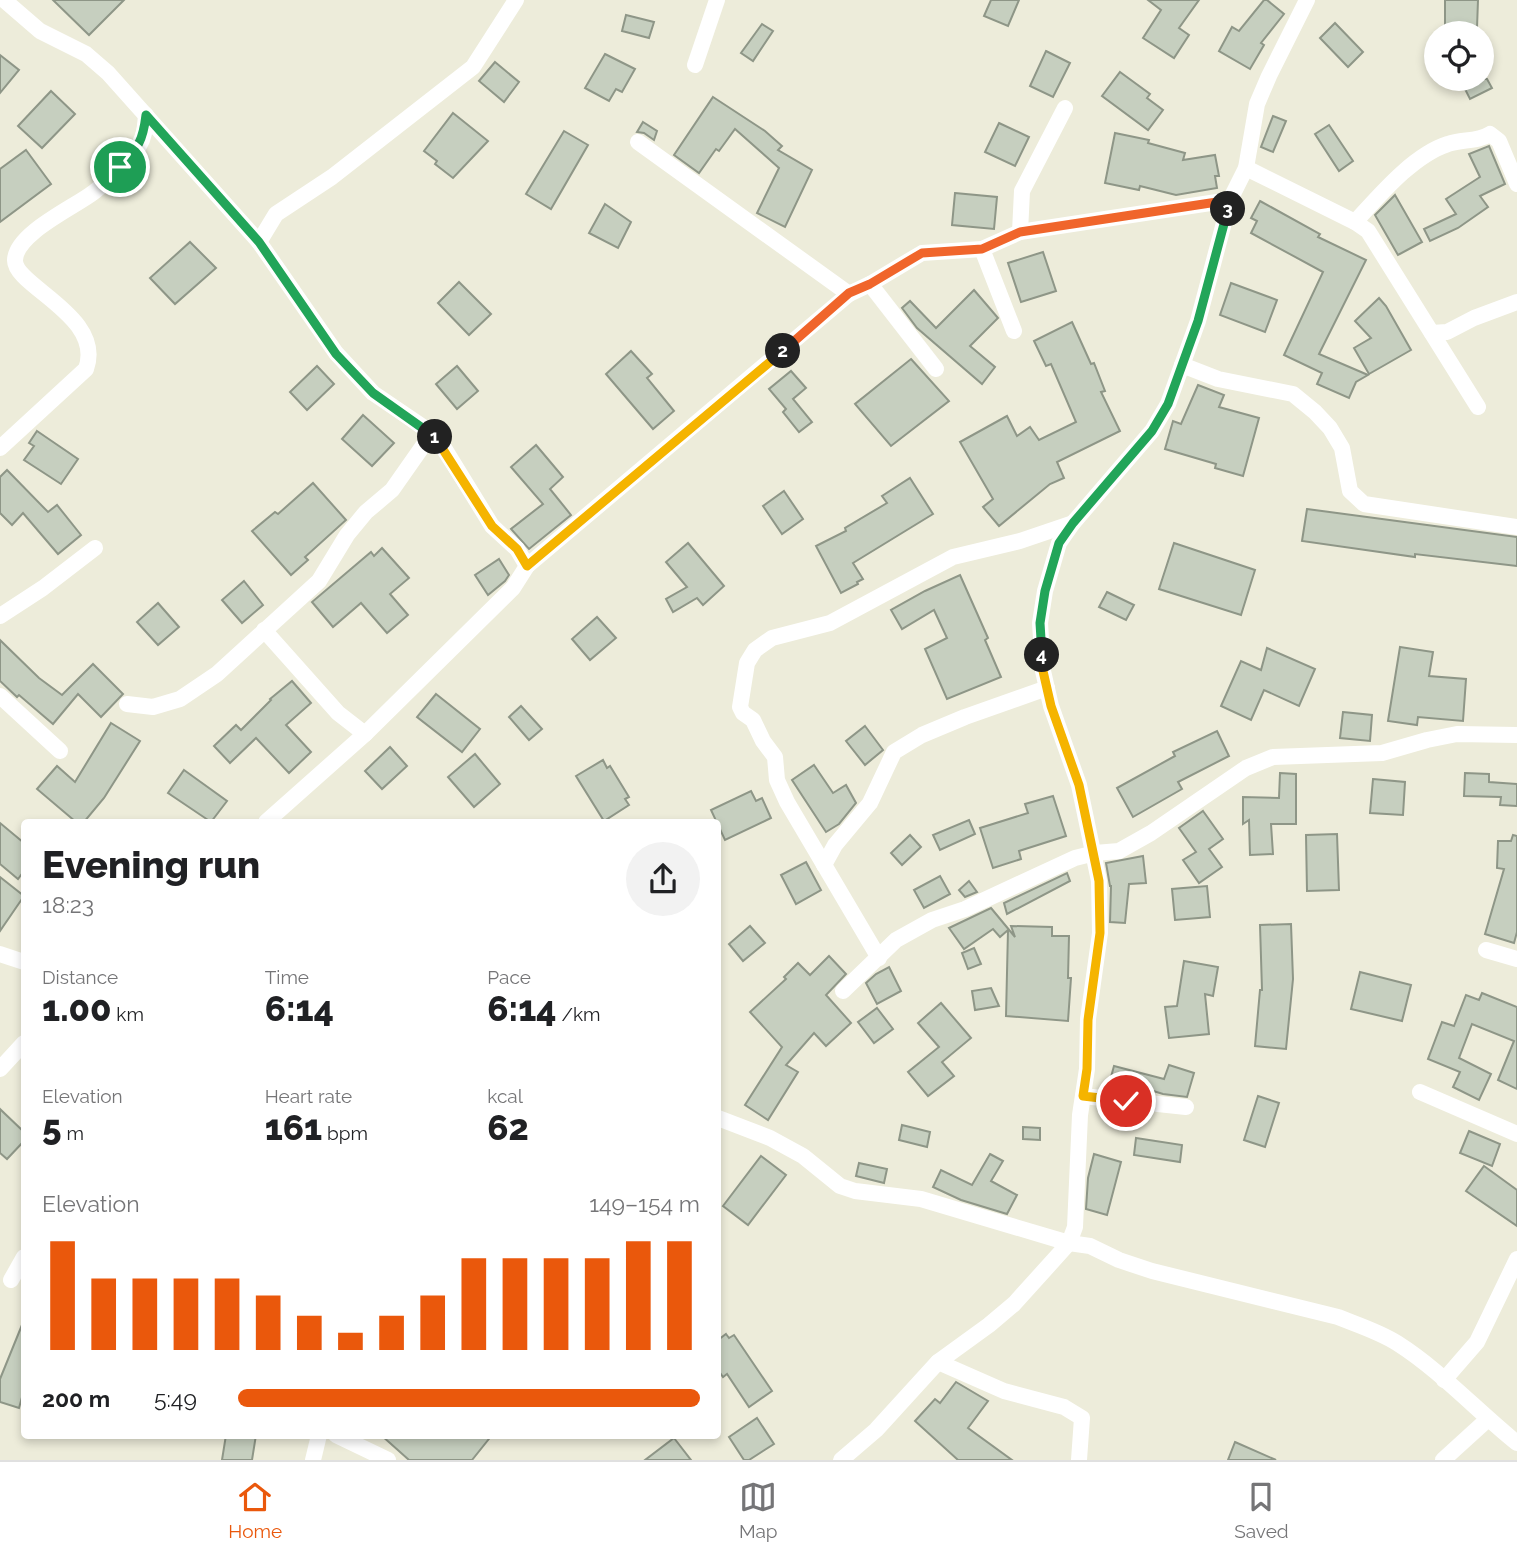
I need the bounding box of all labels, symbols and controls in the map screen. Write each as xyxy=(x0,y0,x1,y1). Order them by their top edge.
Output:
map controls xyxy=(1424,21,1494,91)
button: locate xyxy=(1424,21,1494,91)
pin xyxy=(90,137,150,197)
icon: arrive xyxy=(101,148,139,186)
pin: 3 xyxy=(1210,192,1246,227)
text: 3 xyxy=(1222,197,1233,219)
pin: 2 xyxy=(766,334,800,368)
text: 2 xyxy=(777,339,788,361)
pin: 1 xyxy=(418,420,452,454)
text: 1 xyxy=(430,425,439,447)
pin: 4 xyxy=(1024,638,1060,672)
text: 4 xyxy=(1036,643,1047,665)
text: Evening run xyxy=(42,842,260,887)
button: share xyxy=(626,842,700,916)
text: 18:23 xyxy=(42,891,94,918)
text: Distance xyxy=(42,966,118,988)
text: Time xyxy=(265,966,309,988)
text: Pace xyxy=(487,966,531,988)
text: 1.00 xyxy=(42,988,111,1029)
text: 6:14 xyxy=(265,988,334,1029)
text: 6:14 xyxy=(487,988,557,1029)
text: km xyxy=(111,1003,144,1025)
text: /km xyxy=(557,1003,600,1025)
pin xyxy=(1096,1071,1156,1131)
icon: check xyxy=(1107,1082,1145,1120)
text: Elevation xyxy=(42,1085,123,1107)
text: Heart rate xyxy=(265,1085,352,1107)
text: kcal xyxy=(487,1085,523,1107)
text: 5 xyxy=(42,1107,62,1148)
text: 161 xyxy=(265,1107,322,1148)
text: 62 xyxy=(487,1107,529,1148)
text: m xyxy=(62,1122,84,1144)
text: bpm xyxy=(322,1122,368,1144)
text: Elevation xyxy=(42,1190,140,1217)
text: 149–154 m xyxy=(589,1190,700,1217)
text: 200 m xyxy=(42,1385,110,1412)
text: 5:49 xyxy=(154,1385,197,1412)
tab: Home xyxy=(228,1478,282,1542)
tab: Map xyxy=(739,1478,778,1542)
tab: Saved xyxy=(1234,1478,1289,1542)

